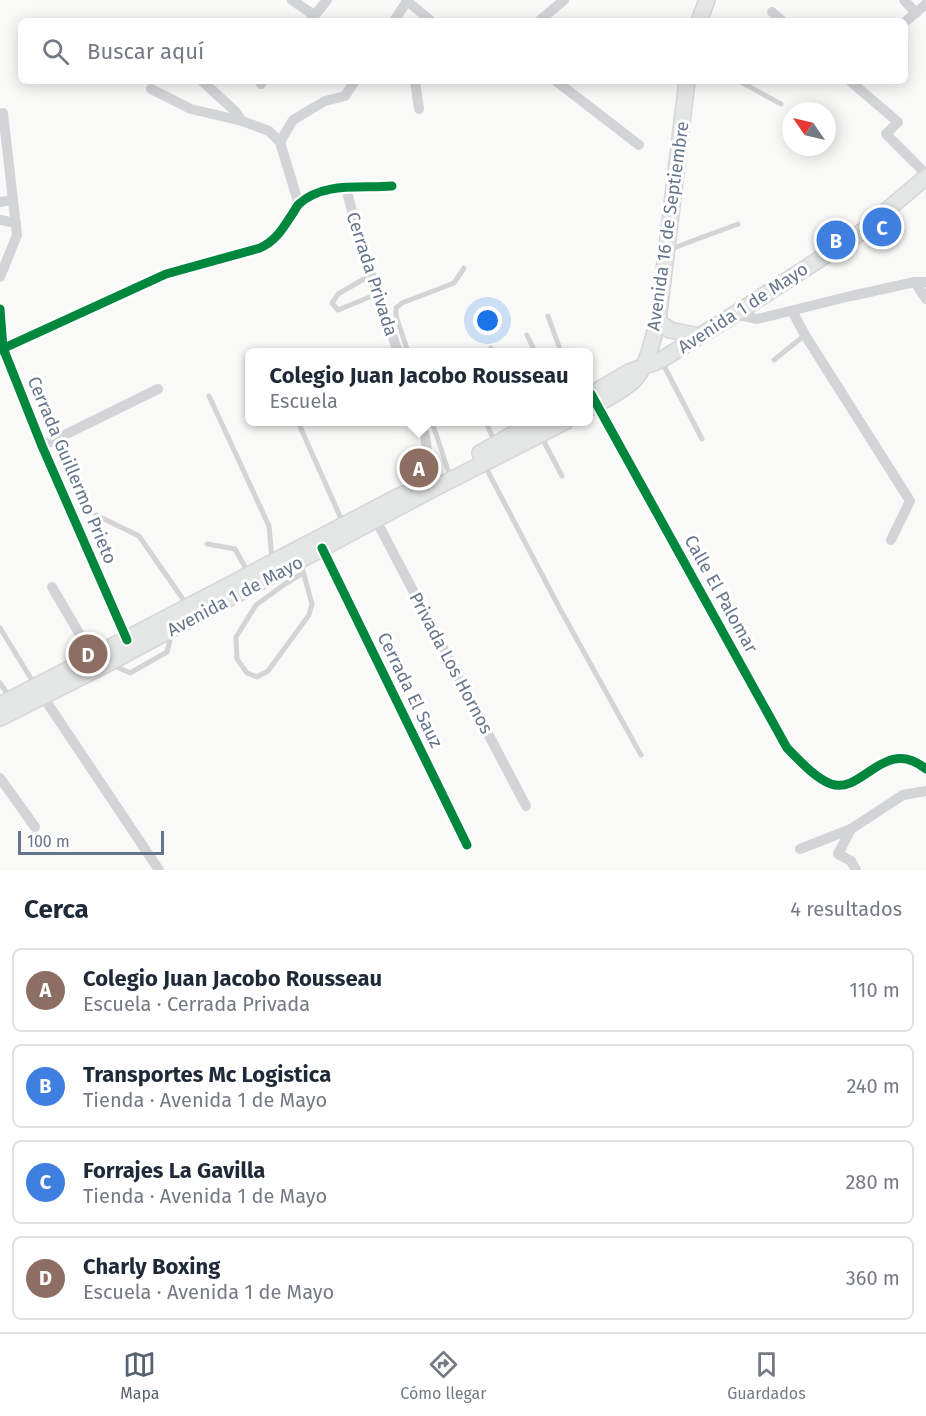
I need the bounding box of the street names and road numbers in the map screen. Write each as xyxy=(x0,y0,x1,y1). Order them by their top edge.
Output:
street label: Avenida 16 de Septiembre xyxy=(642,120,694,332)
street label: Cerrada Privada xyxy=(342,209,402,339)
street label: Avenida 1 de Mayo xyxy=(674,258,812,358)
street label: Cerrada Guillermo Prieto xyxy=(23,373,121,567)
street label: Calle El Palomar xyxy=(680,531,762,657)
street label: Avenida 1 de Mayo xyxy=(163,551,307,641)
street label: Privada Los Hornos xyxy=(404,588,498,738)
street label: Cerrada El Sauz xyxy=(373,629,447,751)

